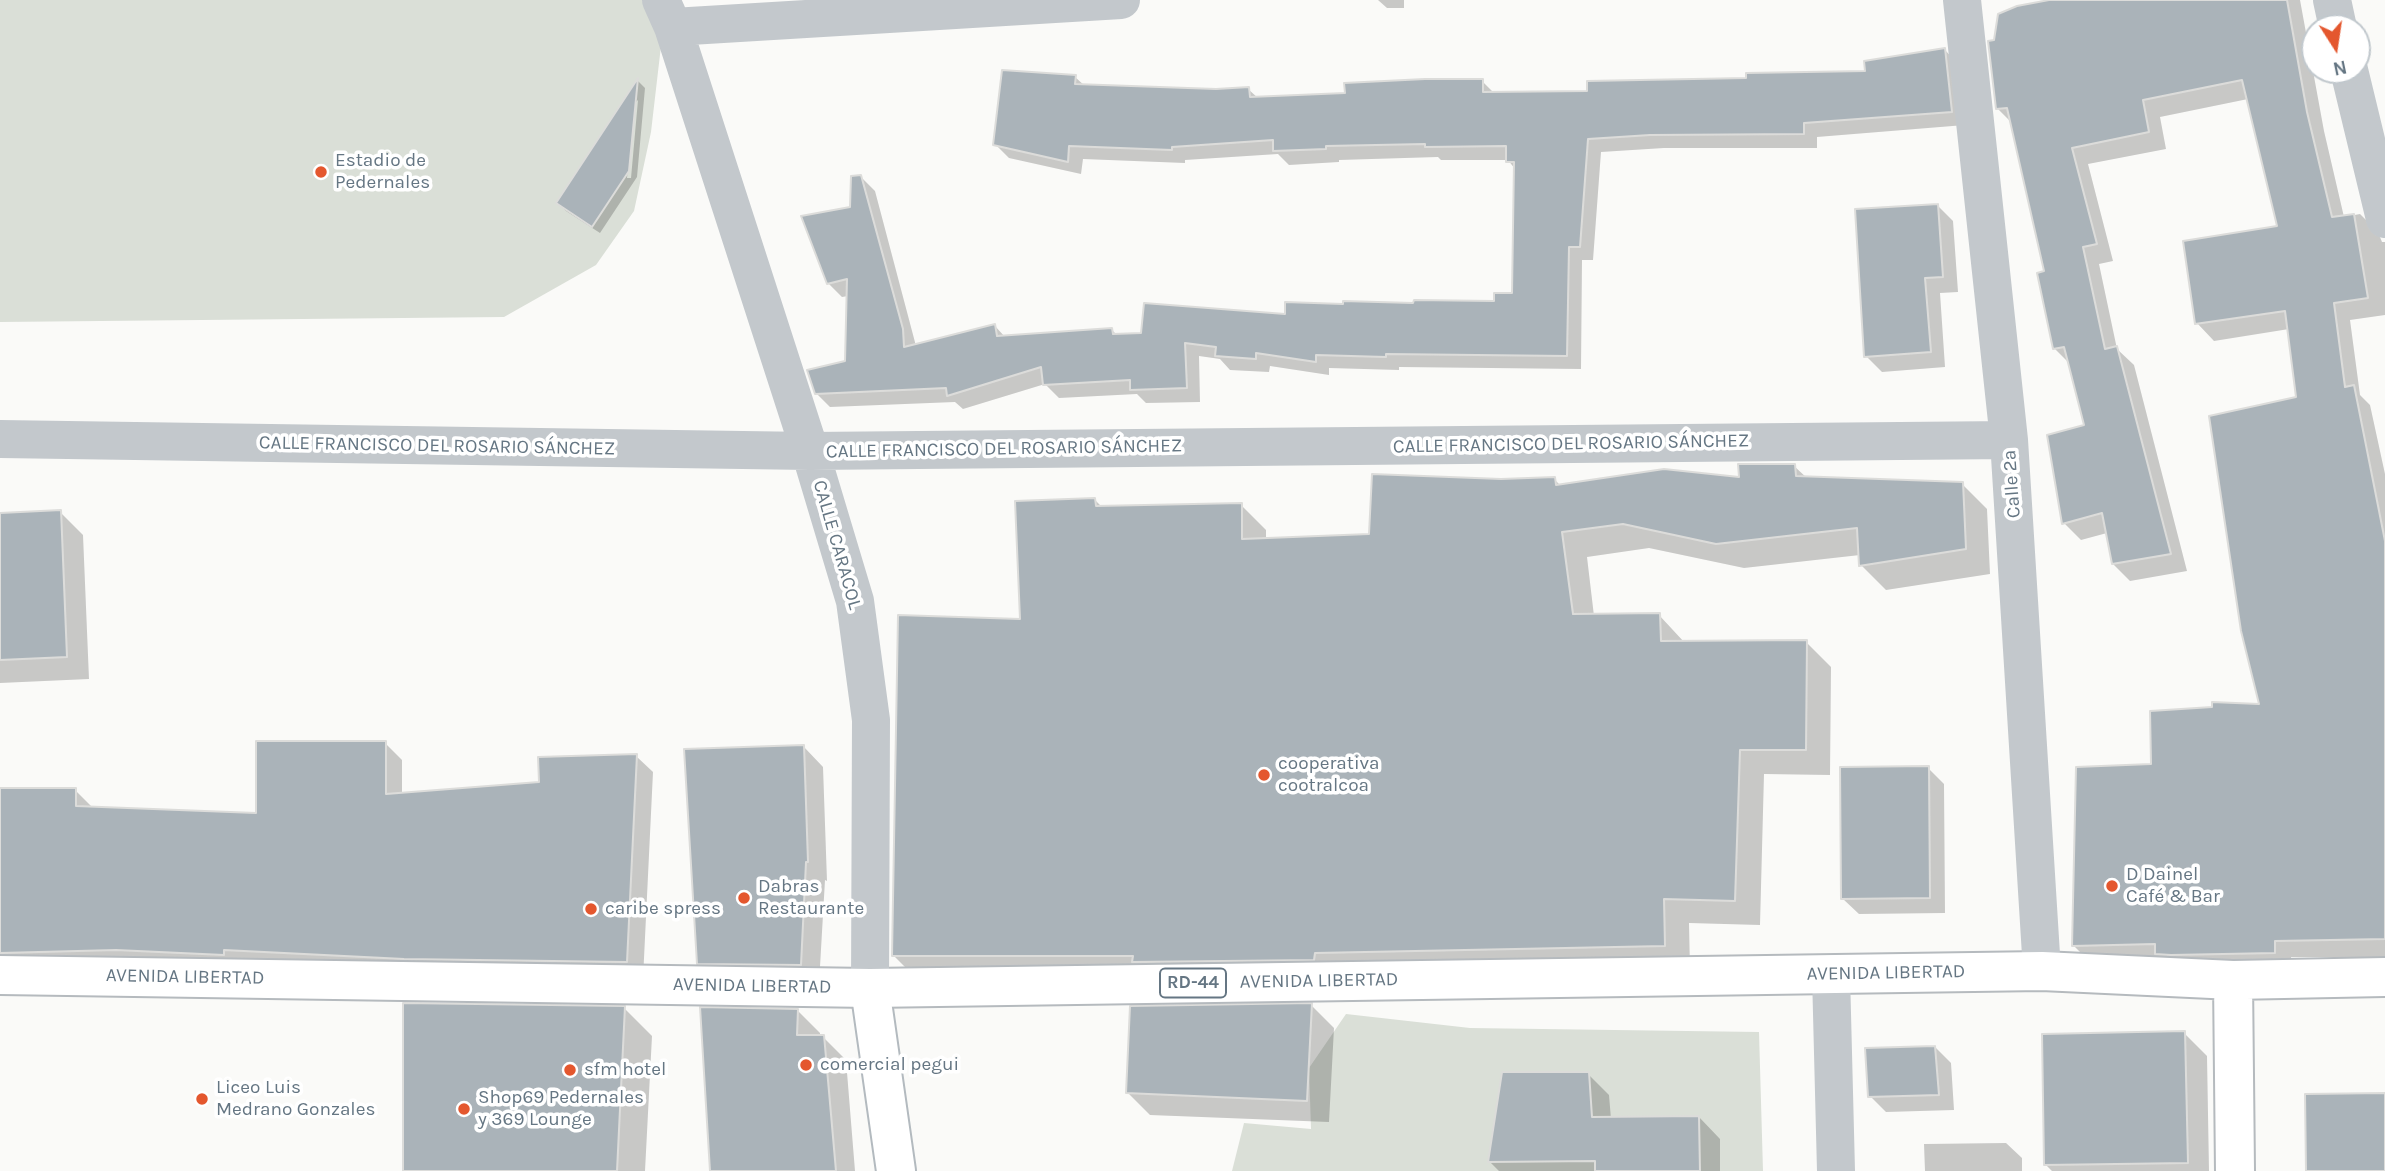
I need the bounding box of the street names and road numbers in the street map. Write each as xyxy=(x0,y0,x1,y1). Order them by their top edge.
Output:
street label: CALLE FRANCISCO DEL ROSARIO SÁNCHEZ xyxy=(1393,429,1749,459)
street label: CALLE FRANCISCO DEL ROSARIO SÁNCHEZ xyxy=(259,431,615,461)
street label: CALLE FRANCISCO DEL ROSARIO SÁNCHEZ xyxy=(826,434,1182,464)
street label: Calle 2ª xyxy=(1998,449,2026,519)
street label: CALLE CARACOL xyxy=(808,478,866,612)
street label: AVENIDA LIBERTAD xyxy=(1807,960,1965,986)
street label: AVENIDA LIBERTAD xyxy=(106,964,264,990)
road number: RD-44 xyxy=(1160,968,1226,998)
street label: AVENIDA LIBERTAD xyxy=(1240,968,1398,994)
street label: AVENIDA LIBERTAD xyxy=(673,973,831,999)

